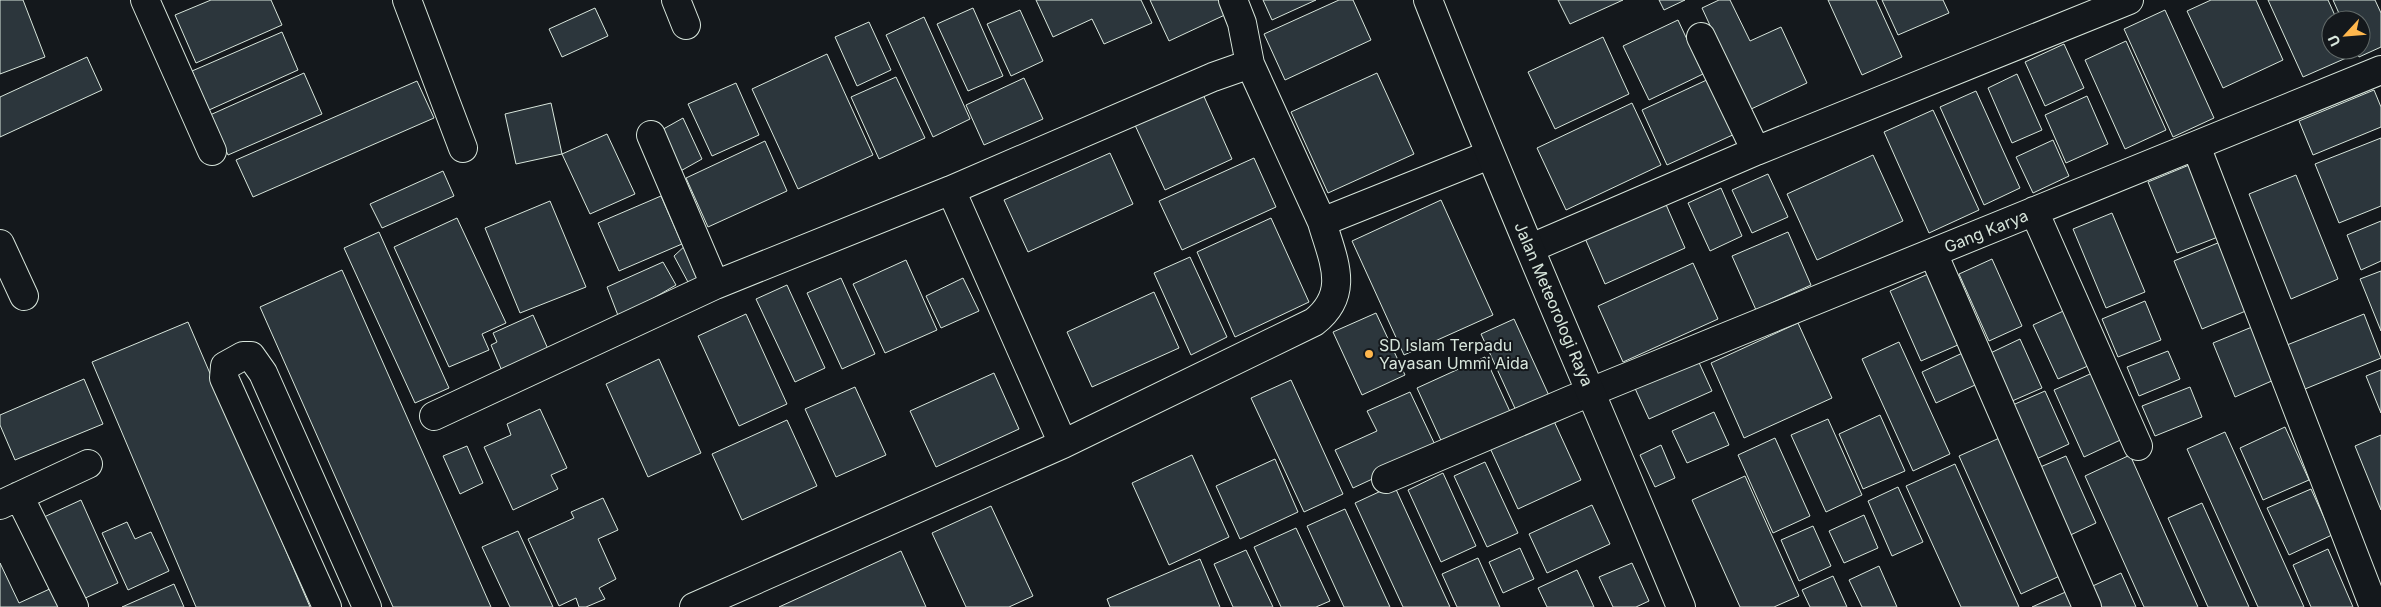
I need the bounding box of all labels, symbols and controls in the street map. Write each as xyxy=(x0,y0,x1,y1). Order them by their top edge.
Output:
north arrow xyxy=(2321,10,2371,60)
text: U xyxy=(2324,33,2344,49)
street label: Gang Karya xyxy=(1941,205,2031,257)
street label: Jalan Meteorologi Raya xyxy=(1510,219,1598,389)
place label: SD Islam Terpadu Yayasan Ummi Aida xyxy=(1379,335,1529,373)
marker: SD Islam Terpadu Yayasan Ummi Aida xyxy=(1363,348,1375,360)

